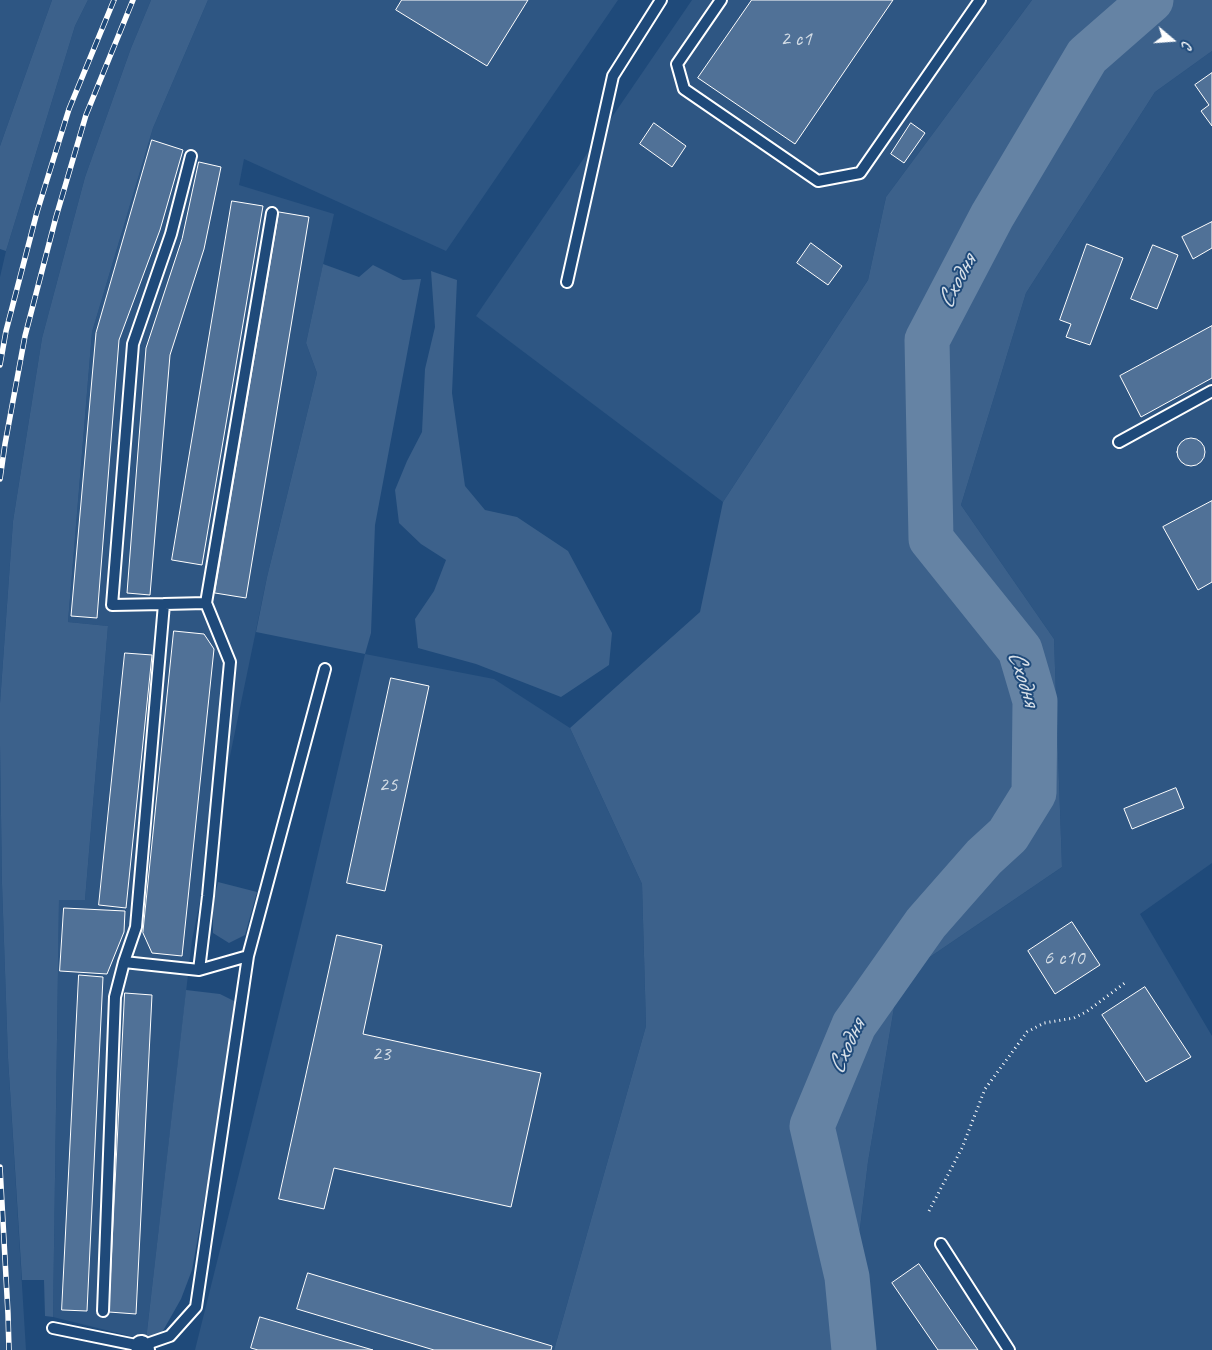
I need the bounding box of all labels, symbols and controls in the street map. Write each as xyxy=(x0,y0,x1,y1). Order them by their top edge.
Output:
north arrow xyxy=(1147,15,1197,65)
house number: 2 с1 xyxy=(780,26,812,52)
text: С xyxy=(1178,39,1196,51)
water label: Сходня xyxy=(931,250,983,314)
water label: Сходня xyxy=(1000,647,1046,709)
house number: 25 xyxy=(379,772,397,798)
house number: 6 с10 xyxy=(1044,945,1084,971)
water label: Сходня xyxy=(822,1015,872,1079)
house number: 23 xyxy=(372,1041,390,1067)

